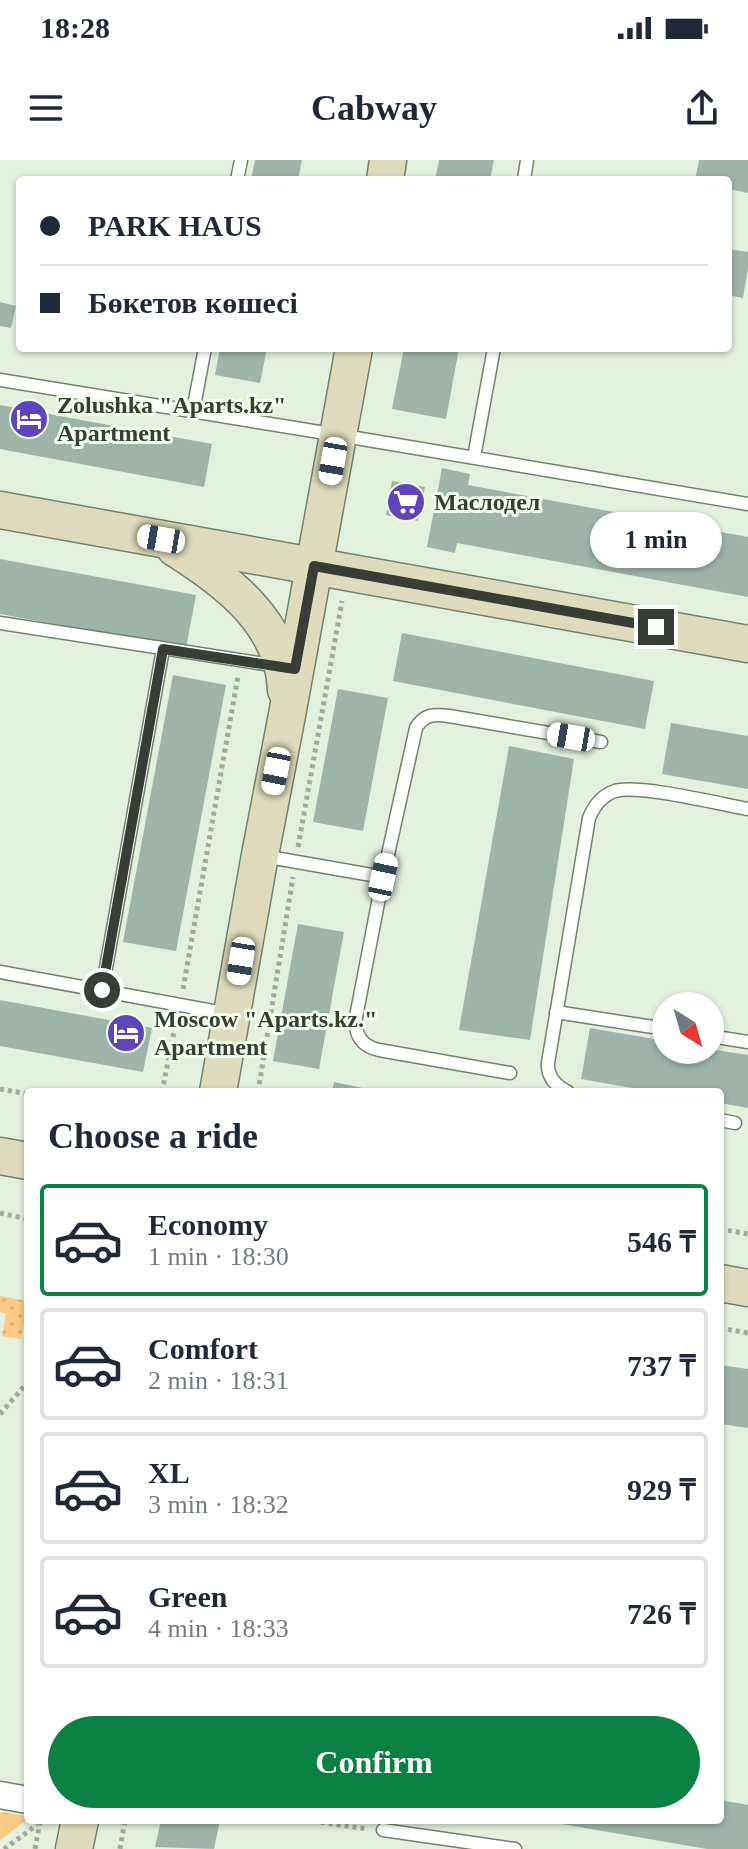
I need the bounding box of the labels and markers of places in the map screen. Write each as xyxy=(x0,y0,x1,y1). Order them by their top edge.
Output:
place label: Zolushka "Aparts.kz" Apartment xyxy=(57,392,286,446)
hotel icon: Zolushka "Aparts.kz" Apartment xyxy=(8,398,50,440)
supermarket icon: Маслодел xyxy=(385,481,427,523)
place label: Маслодел xyxy=(434,489,540,515)
place label: Moscow "Aparts.kz." Apartment xyxy=(154,1006,377,1060)
hotel icon: Moscow "Aparts.kz." Apartment xyxy=(105,1012,147,1054)

